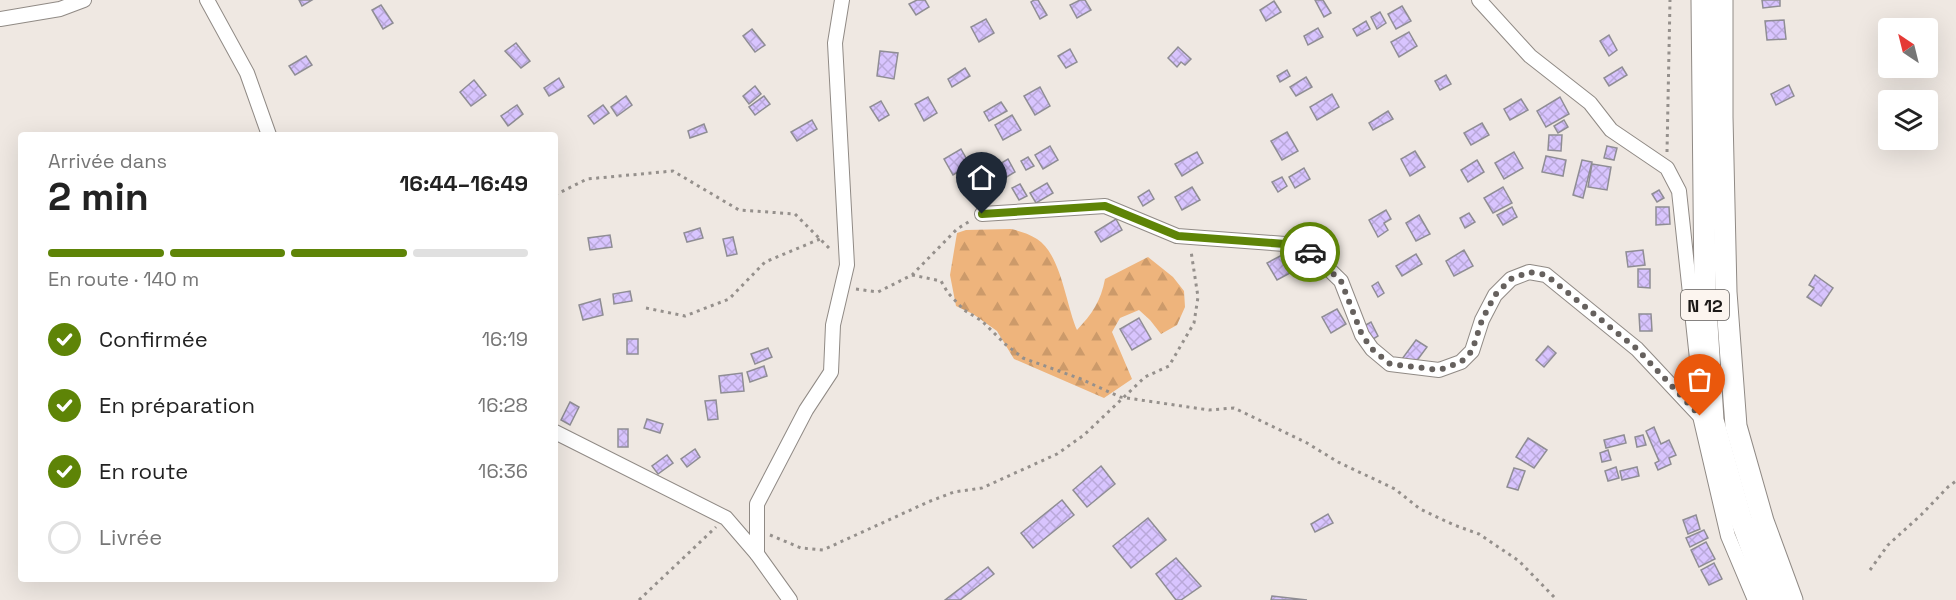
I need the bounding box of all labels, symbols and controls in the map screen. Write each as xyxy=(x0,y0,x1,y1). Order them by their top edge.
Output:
north arrow xyxy=(1878,18,1938,78)
map controls xyxy=(1878,18,1938,150)
button: layers xyxy=(1878,90,1938,150)
text: Arrivée dans xyxy=(48,148,167,174)
pin xyxy=(956,152,1007,214)
icon: home xyxy=(965,161,998,194)
text: 16:44–16:49 xyxy=(399,169,528,197)
text: 2 min xyxy=(48,172,149,221)
courier xyxy=(1280,222,1340,282)
icon: car xyxy=(1294,236,1327,269)
text: En route · 140 m xyxy=(48,266,199,292)
road number: N 12 xyxy=(1681,290,1729,320)
icon: check xyxy=(48,323,81,356)
text: Confirmée xyxy=(99,325,208,353)
text: 16:19 xyxy=(482,326,528,352)
pin xyxy=(1674,354,1725,416)
icon: bag xyxy=(1683,363,1716,396)
icon: check xyxy=(48,389,81,422)
text: En préparation xyxy=(99,391,255,419)
text: 16:28 xyxy=(478,392,528,418)
icon: check xyxy=(48,455,81,488)
text: En route xyxy=(99,457,188,485)
text: 16:36 xyxy=(478,458,528,484)
text: Livrée xyxy=(99,523,162,551)

